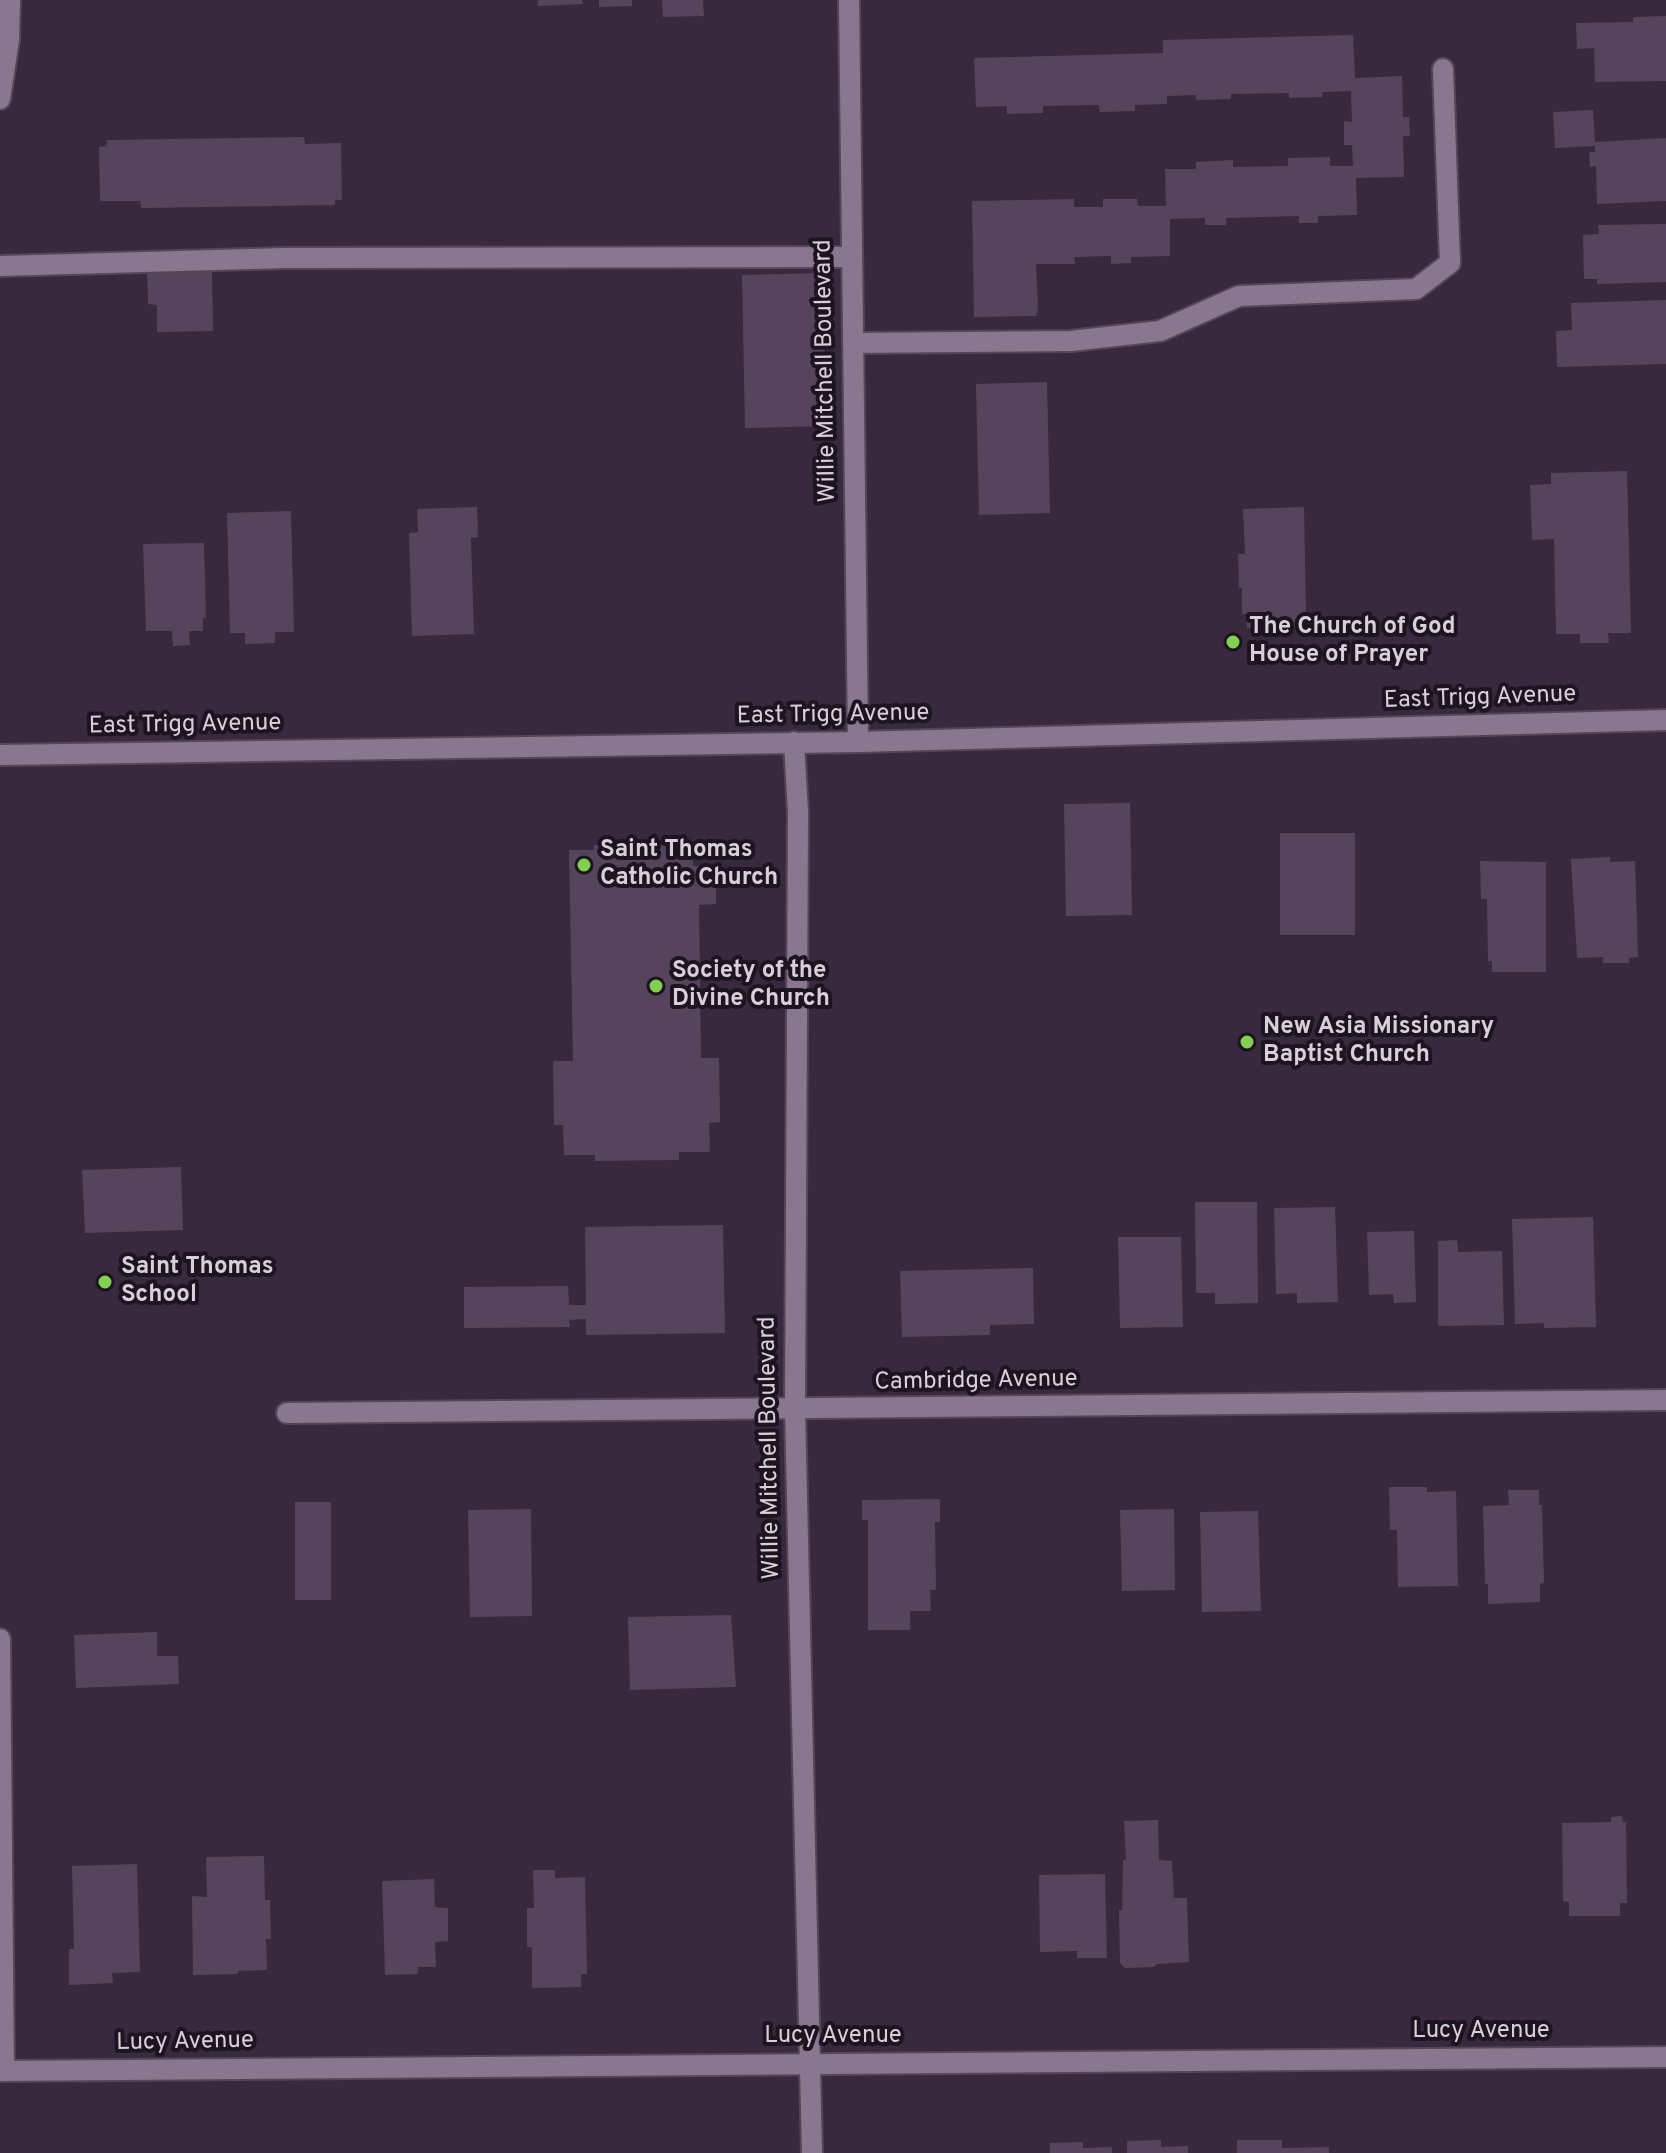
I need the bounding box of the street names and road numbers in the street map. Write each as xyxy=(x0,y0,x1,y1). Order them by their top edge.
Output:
street label: Willie Mitchell Boulevard xyxy=(810,239,844,503)
street label: East Trigg Avenue xyxy=(1383,681,1577,717)
street label: East Trigg Avenue xyxy=(736,700,930,732)
street label: East Trigg Avenue xyxy=(88,710,282,742)
street label: Willie Mitchell Boulevard xyxy=(754,1316,788,1580)
street label: Cambridge Avenue xyxy=(874,1366,1078,1398)
street label: Lucy Avenue xyxy=(1412,2018,1550,2046)
street label: Lucy Avenue xyxy=(764,2023,902,2051)
street label: Lucy Avenue xyxy=(116,2027,254,2059)

